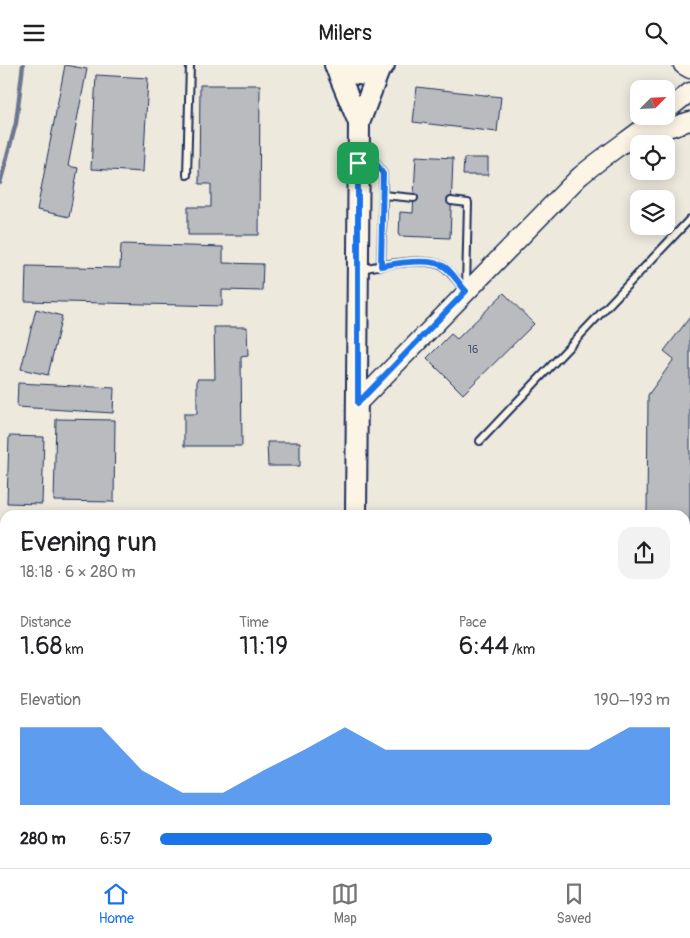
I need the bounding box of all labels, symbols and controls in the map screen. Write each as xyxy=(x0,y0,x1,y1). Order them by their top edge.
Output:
icon: menu xyxy=(20,19,48,47)
text: Milers xyxy=(318,19,372,47)
icon: search xyxy=(642,19,670,47)
north arrow xyxy=(630,80,675,125)
map controls xyxy=(630,80,675,235)
button: locate xyxy=(630,135,675,180)
pin xyxy=(337,142,379,184)
icon: arrive xyxy=(344,149,372,177)
button: layers xyxy=(630,190,675,235)
house number: 16 xyxy=(468,343,478,356)
text: Evening run xyxy=(20,525,157,560)
button: share xyxy=(618,527,670,579)
text: 18:18 · 6 × 280 m xyxy=(20,562,136,582)
text: Distance xyxy=(20,614,71,631)
text: Time xyxy=(239,614,269,631)
text: Pace xyxy=(459,614,486,631)
text: 1.68 xyxy=(20,631,62,662)
text: 11:19 xyxy=(239,631,288,662)
text: 6:44 xyxy=(459,631,509,662)
text: km xyxy=(62,641,84,658)
text: /km xyxy=(509,641,535,658)
text: Elevation xyxy=(20,690,81,710)
text: 190–193 m xyxy=(594,690,670,710)
text: 280 m xyxy=(20,829,66,849)
text: 6:57 xyxy=(100,829,131,849)
tab: Home xyxy=(99,880,134,927)
tab: Map xyxy=(331,880,359,927)
tab: Saved xyxy=(557,880,591,927)

